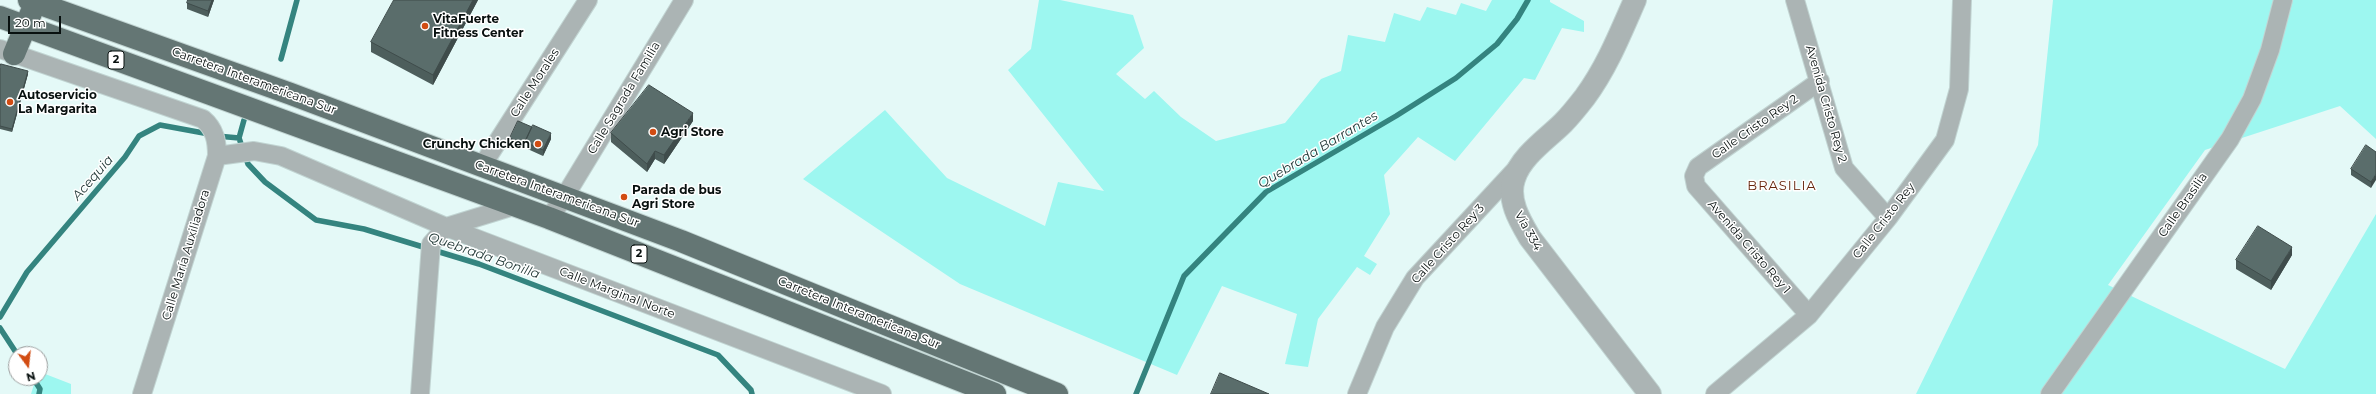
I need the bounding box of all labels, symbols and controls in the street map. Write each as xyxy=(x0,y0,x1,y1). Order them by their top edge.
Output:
scale bar xyxy=(10,8,63,34)
place label: VitaFuerte Fitness Center xyxy=(433,12,524,40)
text: 20 m xyxy=(15,15,46,30)
marker: VitaFuerte Fitness Center xyxy=(420,21,430,31)
street label: Calle Sagrada Familia xyxy=(585,39,663,157)
street label: Carretera Interamericana Sur xyxy=(170,44,338,118)
street label: Avenida Cristo Rey 2 xyxy=(1802,44,1850,164)
street label: Calle Morales xyxy=(507,46,563,120)
road number: 2 xyxy=(108,51,124,69)
place label: Autoservicio La Margarita xyxy=(18,88,97,116)
street label: Calle Cristo Rey 2 xyxy=(1709,92,1801,162)
marker: Autoservicio La Margarita xyxy=(5,97,15,107)
water label: Quebrada Barrantes xyxy=(1255,108,1381,192)
place label: Agri Store xyxy=(661,125,724,139)
marker: Agri Store xyxy=(648,127,658,137)
place label: Crunchy Chicken xyxy=(423,137,530,151)
marker: Crunchy Chicken xyxy=(533,139,543,149)
water label: Acequia xyxy=(69,152,117,204)
street label: Carretera Interamericana Sur xyxy=(473,157,641,231)
street label: Calle Brasilia xyxy=(2155,170,2211,240)
district label: BRASILIA xyxy=(1747,178,1817,194)
street label: Calle Cristo Rey xyxy=(1850,180,1918,262)
place label: Parada de bus Agri Store xyxy=(632,183,721,211)
street label: Calle María Auxiliadora xyxy=(159,188,213,322)
marker: Parada de bus Agri Store xyxy=(619,192,629,202)
street label: Avenida Cristo Rey 1 xyxy=(1705,197,1793,297)
street label: Calle Cristo Rey 3 xyxy=(1408,201,1488,287)
street label: Vía 334 xyxy=(1511,209,1545,253)
water label: Quebrada Bonilla xyxy=(426,230,542,282)
road number: 2 xyxy=(631,245,647,263)
street label: Calle Marginal Norte xyxy=(557,264,677,322)
street label: Carretera Interamericana Sur xyxy=(776,274,942,352)
north arrow xyxy=(8,346,48,386)
text: N xyxy=(25,369,37,385)

